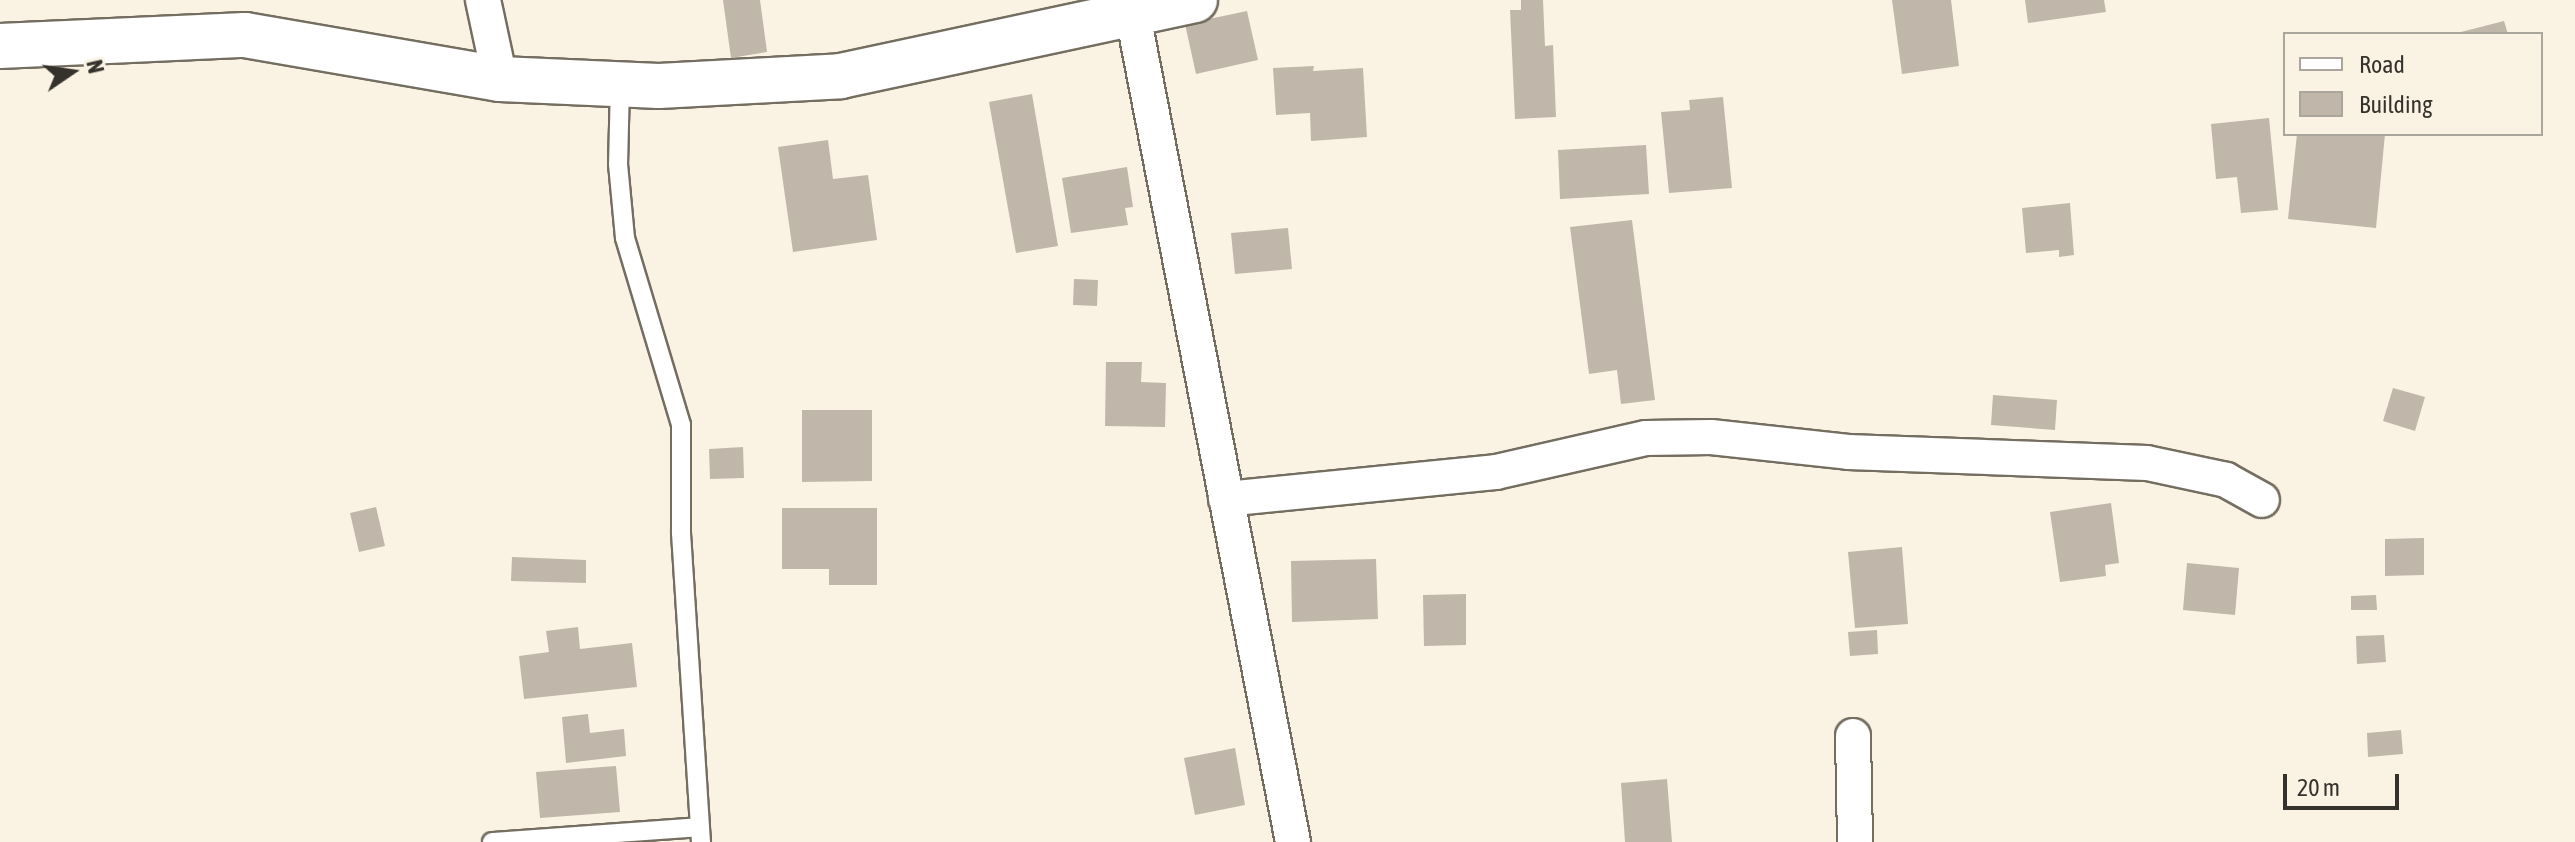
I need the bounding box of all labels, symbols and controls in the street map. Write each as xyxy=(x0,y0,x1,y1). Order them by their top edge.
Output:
north arrow xyxy=(32,32,112,112)
legend xyxy=(2283,32,2543,136)
text: Road xyxy=(2359,51,2405,78)
text: N xyxy=(81,57,110,76)
text: Building xyxy=(2359,91,2432,118)
scale bar xyxy=(2287,758,2403,808)
text: 20 m xyxy=(2297,774,2340,801)

